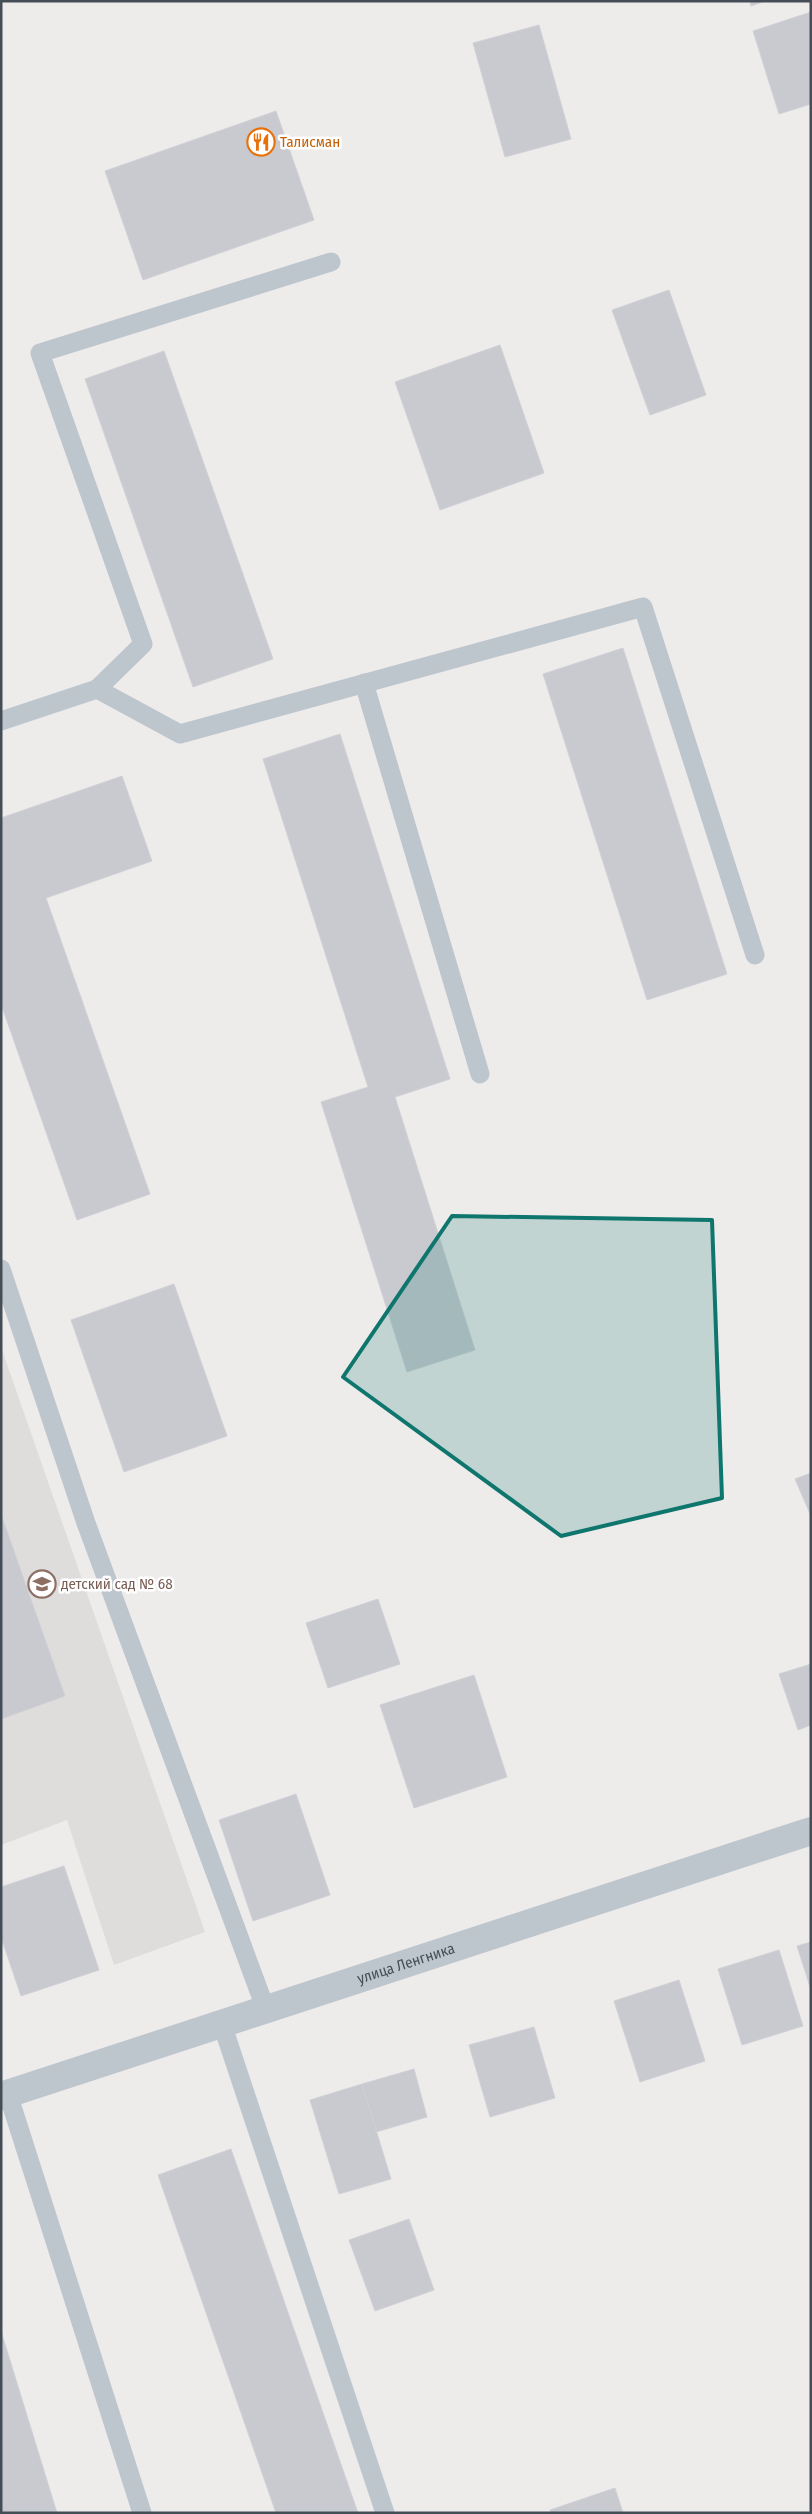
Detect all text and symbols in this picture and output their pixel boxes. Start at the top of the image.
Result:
restaurant icon: Талисман [246,127,276,157]
place label: Талисман [280,133,340,151]
school or university icon: детский сад № 68 [27,1569,57,1599]
place label: детский сад № 68 [61,1575,173,1593]
street label: улица Ленгника [355,1939,457,1988]

